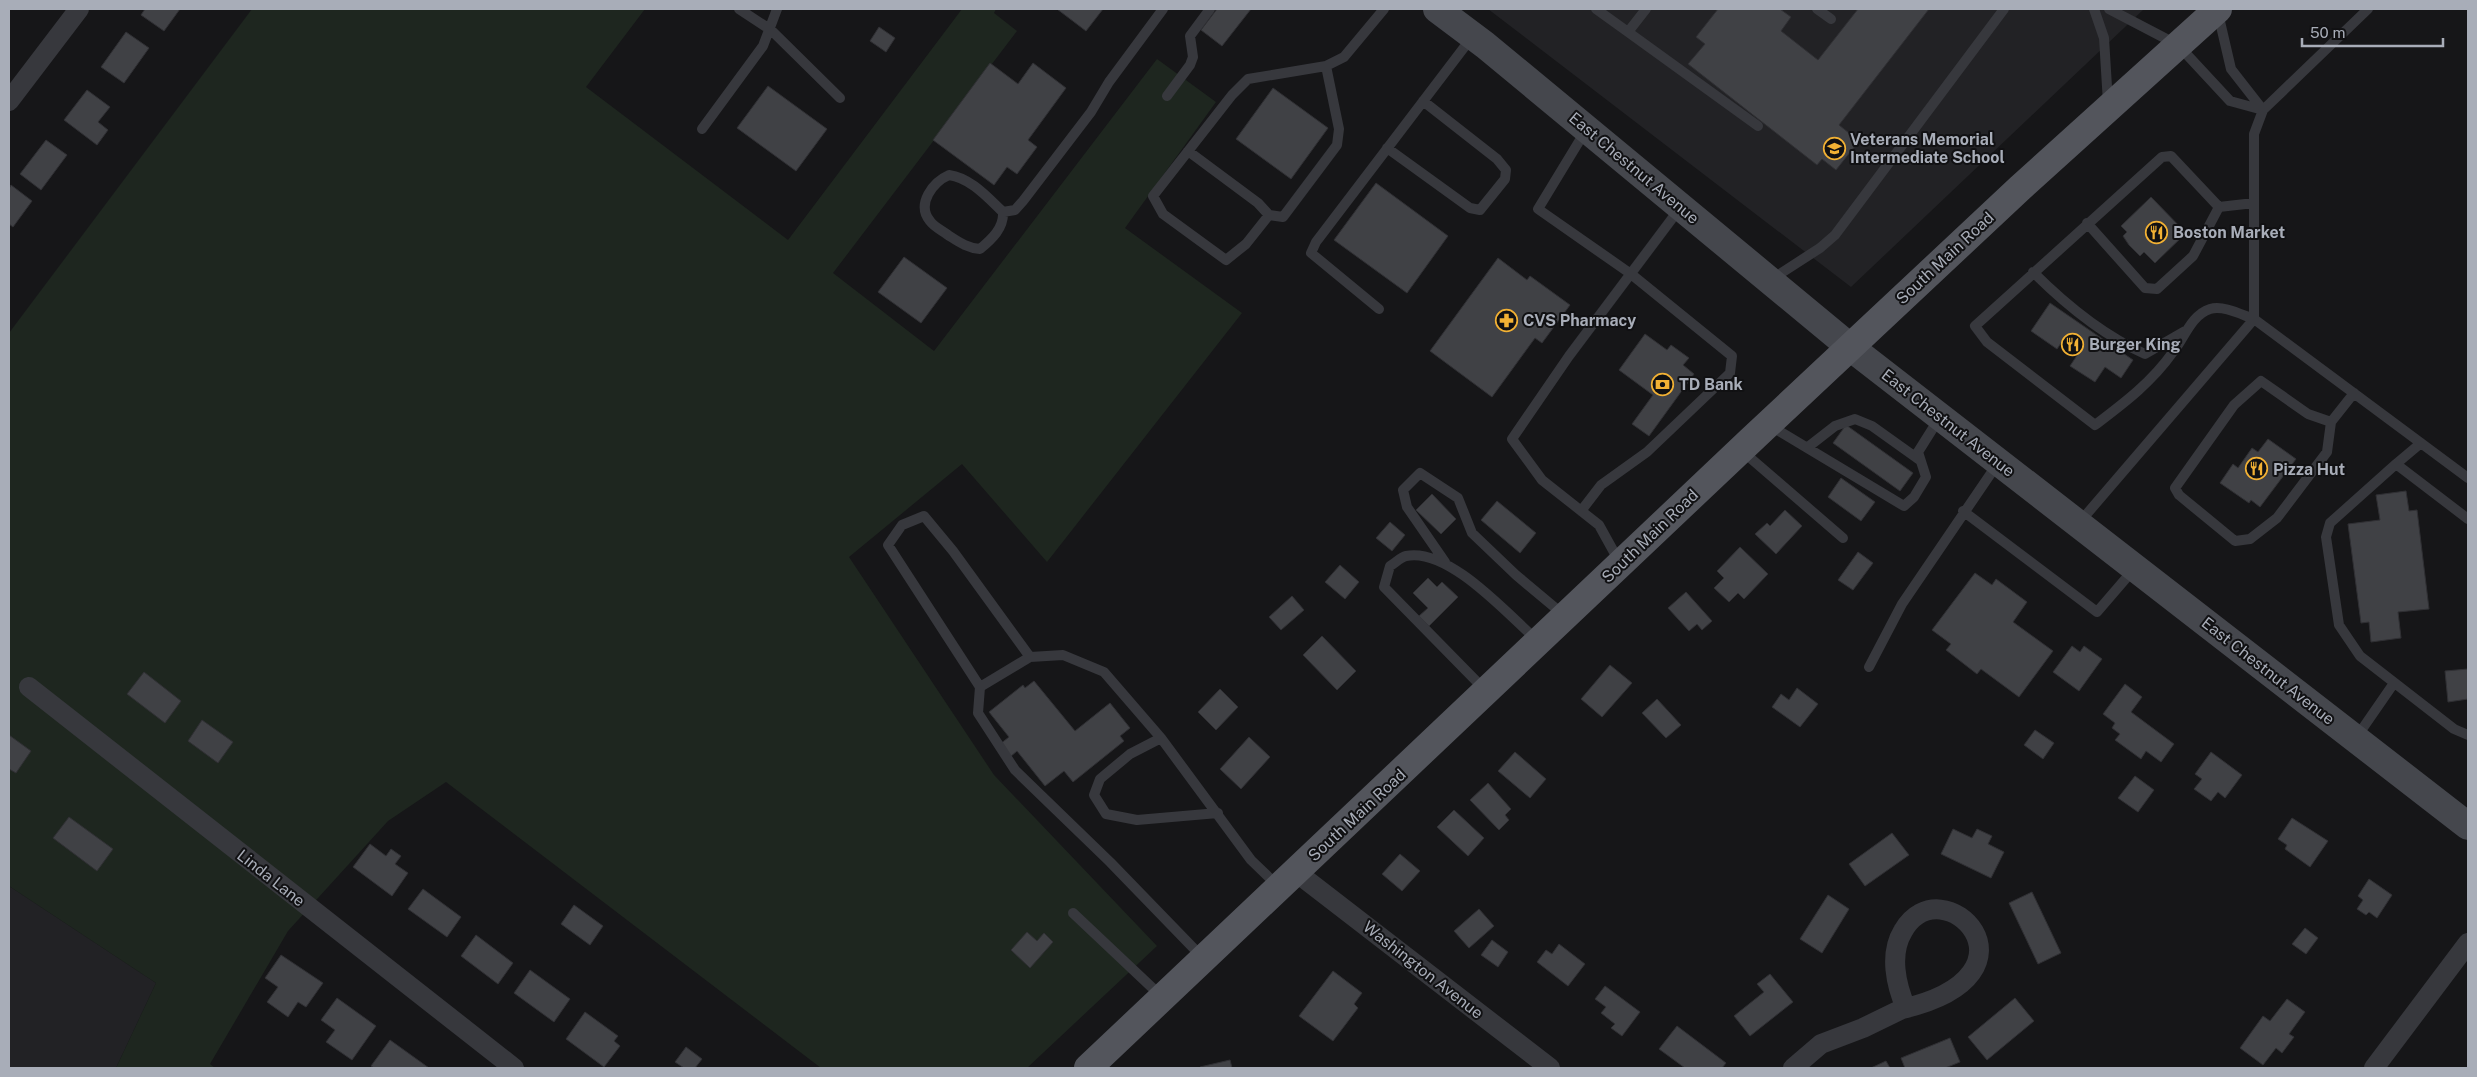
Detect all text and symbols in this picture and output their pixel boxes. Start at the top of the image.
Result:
scale bar [2302,15,2443,47]
text: 50 m [2310,24,2345,41]
street label: East Chestnut Avenue [1565,108,1703,228]
place label: Veterans Memorial Intermediate School [1850,130,2005,167]
school or university icon: Veterans Memorial Intermediate School [1822,136,1846,160]
street label: South Main Road [1892,208,1998,308]
restaurant icon: Boston Market [2145,220,2169,244]
place label: Boston Market [2173,223,2285,242]
pharmacy icon: CVS Pharmacy [1495,308,1519,332]
place label: CVS Pharmacy [1523,311,1636,330]
restaurant icon: Burger King [2061,332,2085,356]
place label: Burger King [2089,335,2181,354]
street label: East Chestnut Avenue [1878,365,2018,481]
bank icon: TD Bank [1651,372,1675,396]
place label: TD Bank [1679,375,1743,394]
restaurant icon: Pizza Hut [2245,457,2269,481]
place label: Pizza Hut [2273,460,2346,479]
street label: South Main Road [1598,485,1702,587]
street label: East Chestnut Avenue [2198,613,2338,729]
street label: South Main Road [1304,765,1410,865]
street label: Linda Lane [233,846,309,910]
street label: Washington Avenue [1359,917,1487,1023]

